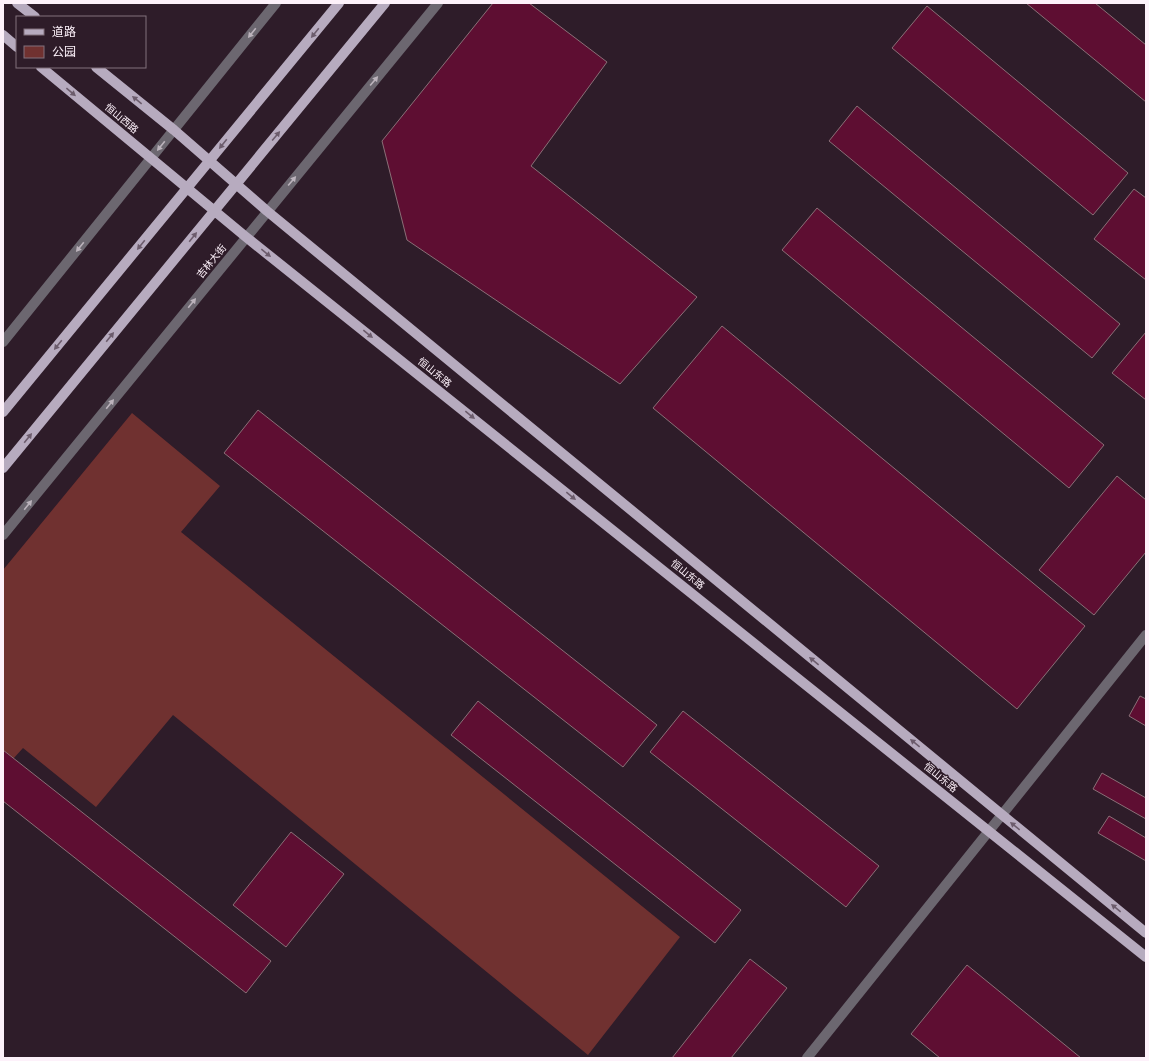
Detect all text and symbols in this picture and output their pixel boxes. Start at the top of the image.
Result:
legend [16,16,146,68]
text: 道路 [52,23,76,40]
one-way arrow [247,28,256,39]
one-way arrow [310,28,319,39]
text: 公园 [52,43,76,60]
one-way arrow [370,75,379,86]
one-way arrow [66,87,77,96]
one-way arrow [131,95,142,104]
street label: 恒山西路 [102,100,142,136]
one-way arrow [271,131,280,142]
one-way arrow [219,139,227,150]
one-way arrow [157,140,166,151]
one-way arrow [287,175,296,186]
one-way arrow [189,231,198,242]
one-way arrow [136,239,145,250]
one-way arrow [75,241,84,252]
street label: 吉林大街 [193,241,229,281]
one-way arrow [261,249,272,257]
one-way arrow [187,298,196,309]
one-way arrow [363,330,374,339]
one-way arrow [106,332,115,343]
one-way arrow [53,340,62,351]
street label: 恒山东路 [415,354,455,390]
one-way arrow [105,399,114,410]
one-way arrow [464,411,475,420]
one-way arrow [23,432,32,443]
one-way arrow [566,492,577,501]
one-way arrow [23,500,32,510]
street label: 恒山东路 [668,556,708,592]
one-way arrow [809,656,820,665]
one-way arrow [909,739,920,748]
street label: 恒山东路 [921,759,961,795]
one-way arrow [1010,822,1021,830]
one-way arrow [1110,904,1121,913]

